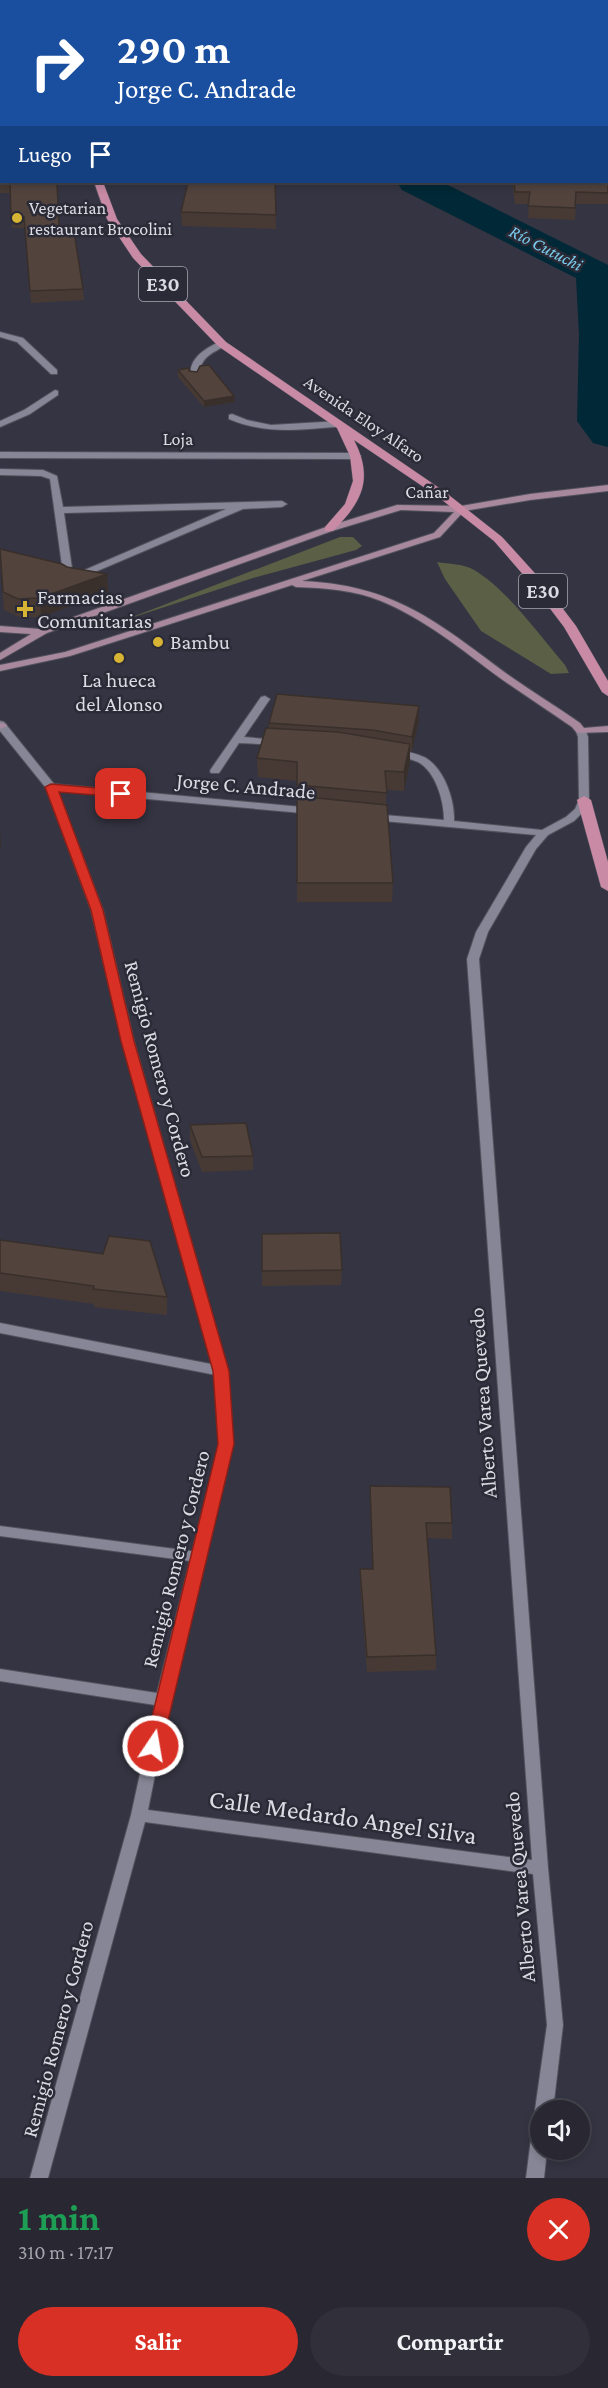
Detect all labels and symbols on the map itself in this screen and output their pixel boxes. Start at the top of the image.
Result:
place label: Vegetarian restaurant Brocolini [29,198,172,239]
marker: Vegetarian restaurant Brocolini [10,211,24,225]
water label: Río Cutuchi [506,221,586,275]
road number: E30 [139,267,187,301]
street label: Avenida Eloy Alfaro [300,372,428,466]
street label: Loja [163,429,193,450]
street label: Cañar [405,482,449,502]
road number: E30 [519,574,567,608]
place label: Farmacias Comunitarias [37,585,152,633]
marker: Farmacias Comunitarias [18,602,32,616]
place label: Bambu [170,630,230,654]
marker: Bambu [151,635,165,649]
marker: La hueca del Alonso [112,651,126,665]
place label: La hueca del Alonso [75,668,163,716]
pin [95,768,146,819]
street label: Jorge C. Andrade [174,768,316,804]
street label: Remigio Romero y Cordero [120,958,200,1180]
street label: Alberto Varea Quevedo [464,1307,502,1499]
street label: Remigio Romero y Cordero [137,1448,215,1670]
position arrow [121,1714,185,1778]
street label: Calle Medardo Angel Silva [207,1784,479,1850]
street label: Alberto Varea Quevedo [500,1791,540,1983]
street label: Remigio Romero y Cordero [18,1918,98,2140]

